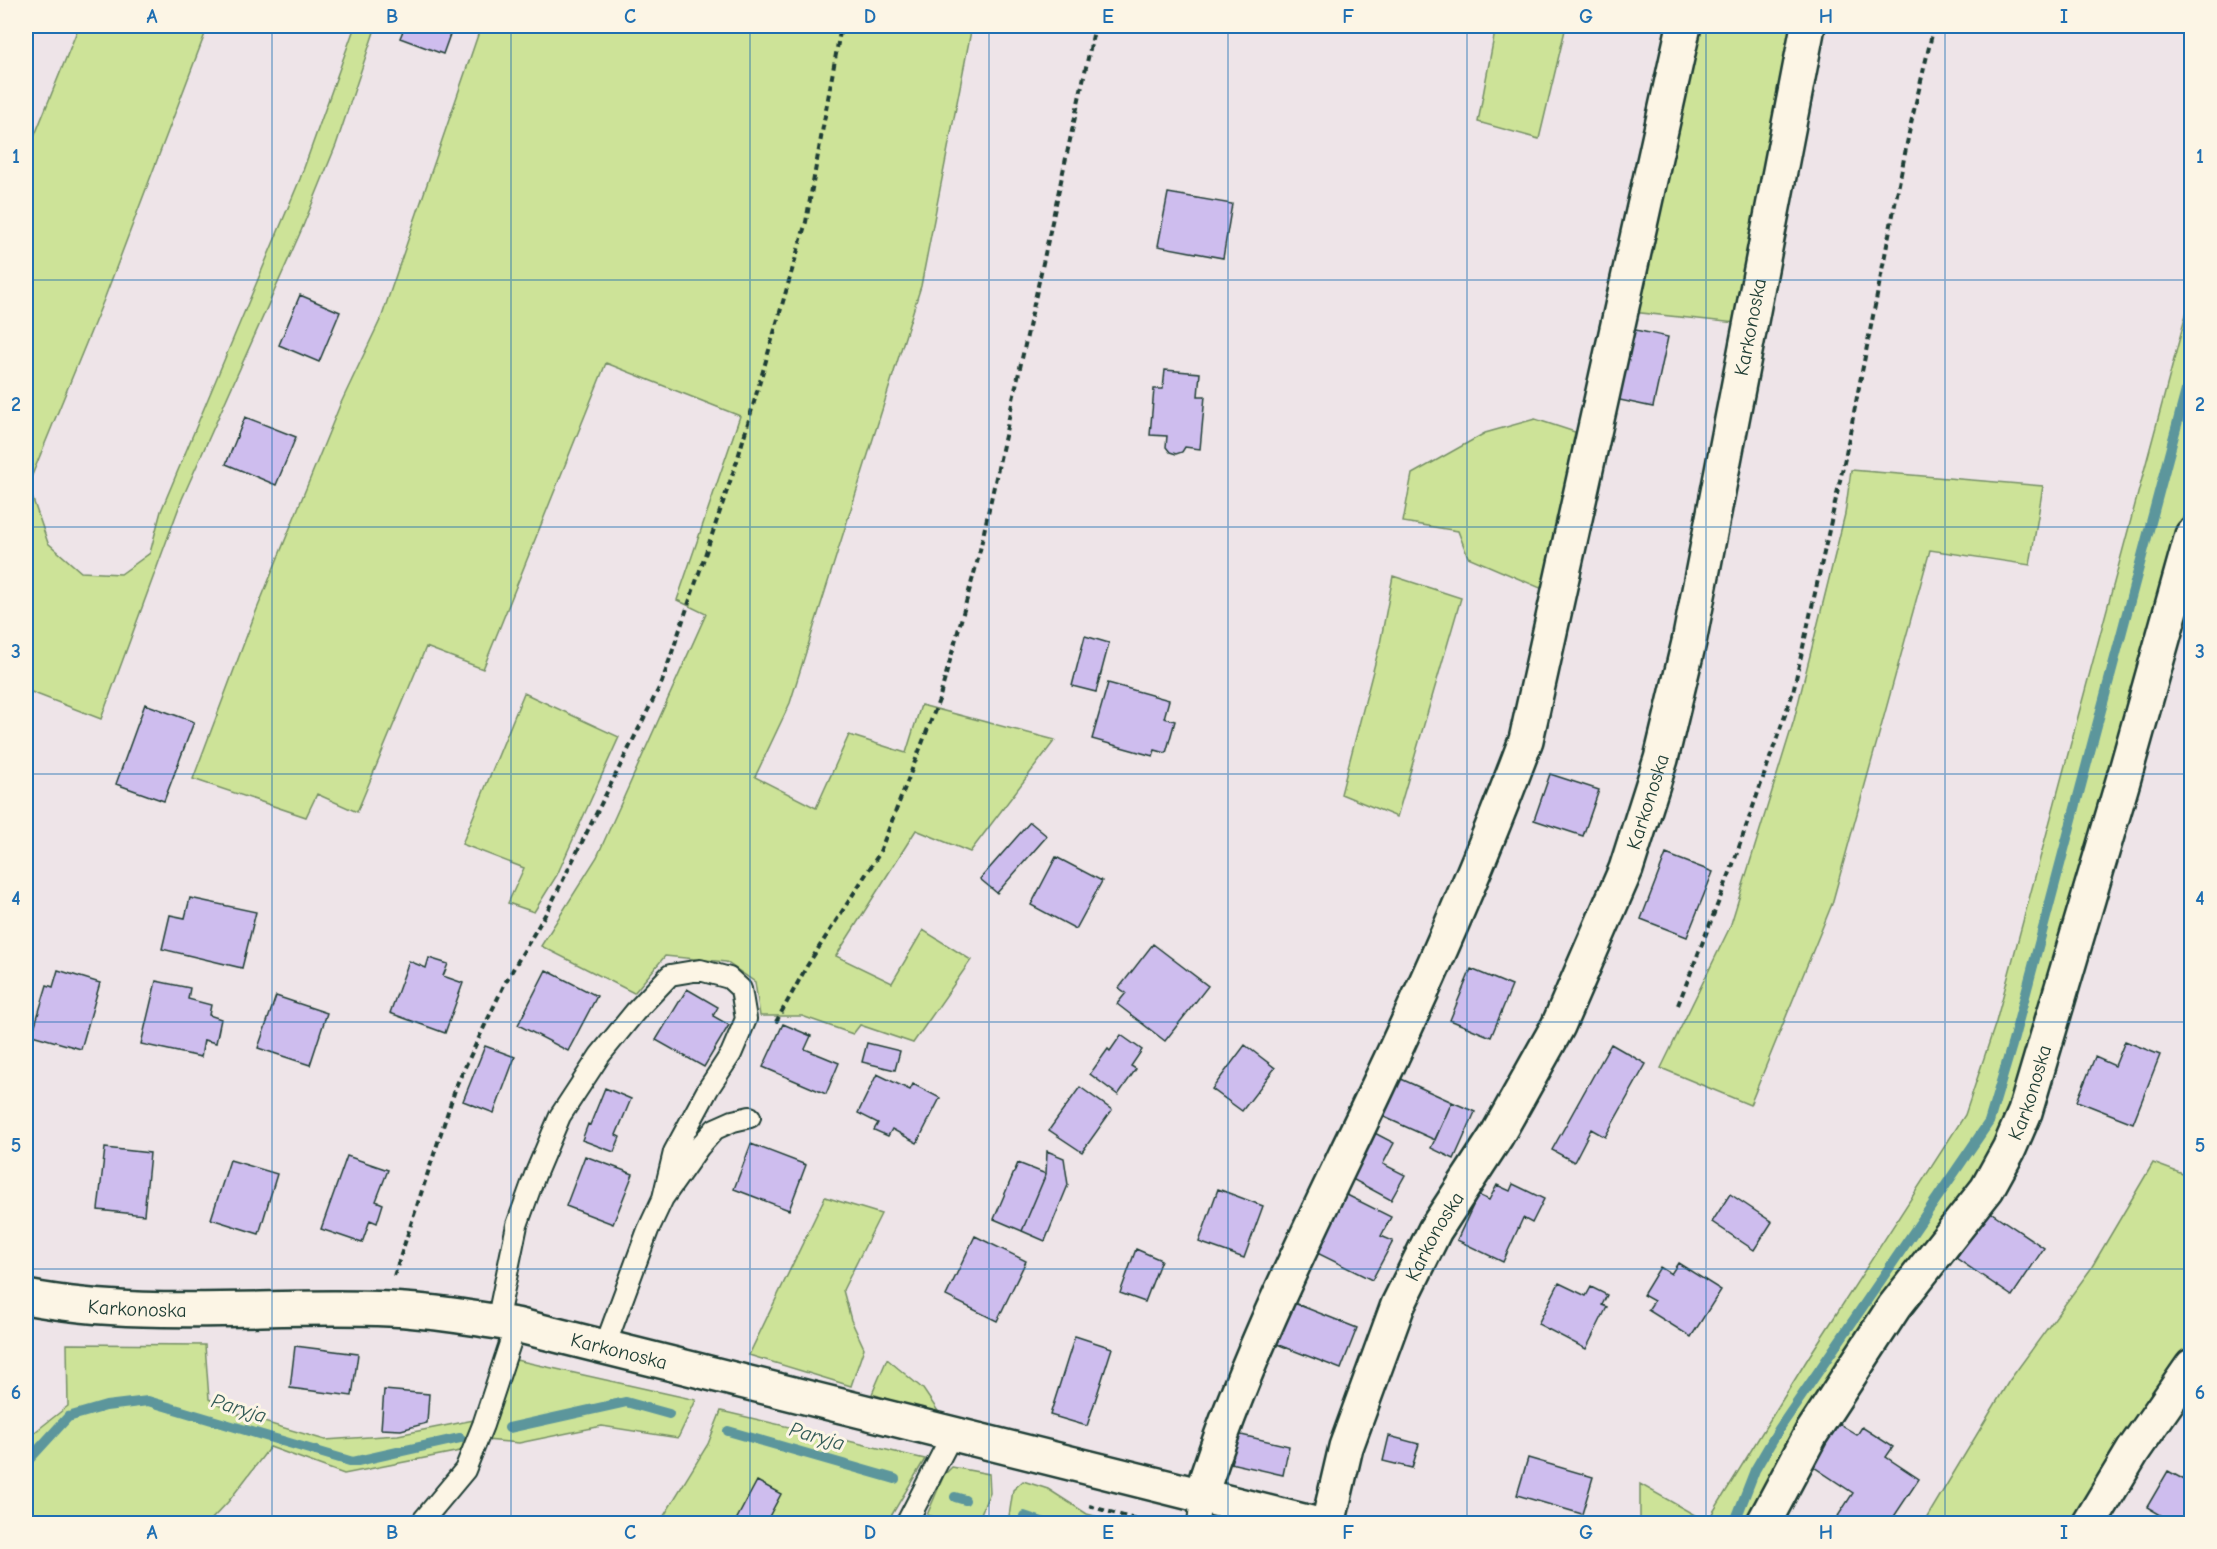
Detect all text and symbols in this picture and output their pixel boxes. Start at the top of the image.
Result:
text: A [146,5,158,28]
text: B [386,5,398,28]
text: C [624,5,636,28]
text: D [864,5,876,28]
text: E [1102,5,1114,28]
text: F [1342,5,1354,28]
text: G [1579,5,1593,28]
text: H [1819,5,1833,28]
text: I [2060,5,2068,28]
text: 1 [12,145,20,168]
text: 1 [2196,145,2204,168]
street label: Karkonoska [1729,276,1771,378]
text: 2 [11,393,21,416]
text: 2 [2195,393,2205,416]
text: 3 [11,640,21,663]
text: 3 [2195,640,2205,663]
street label: Karkonoska [1621,751,1673,852]
text: 4 [11,887,21,910]
text: 4 [2195,887,2205,910]
street label: Karkonoska [2003,1042,2056,1143]
text: 5 [11,1134,21,1157]
text: 5 [2195,1134,2205,1157]
street label: Karkonoska [1400,1187,1468,1285]
street label: Karkonoska [87,1294,187,1321]
street label: Karkonoska [568,1328,670,1374]
text: 6 [11,1381,21,1404]
text: 6 [2195,1381,2205,1404]
water label: Paryja [209,1388,270,1428]
water label: Paryja [787,1417,848,1455]
text: A [146,1521,158,1544]
text: B [386,1521,398,1544]
text: C [624,1521,636,1544]
text: D [864,1521,876,1544]
text: E [1102,1521,1114,1544]
text: F [1342,1521,1354,1544]
text: G [1579,1521,1593,1544]
text: H [1819,1521,1833,1544]
text: I [2060,1521,2068,1544]

